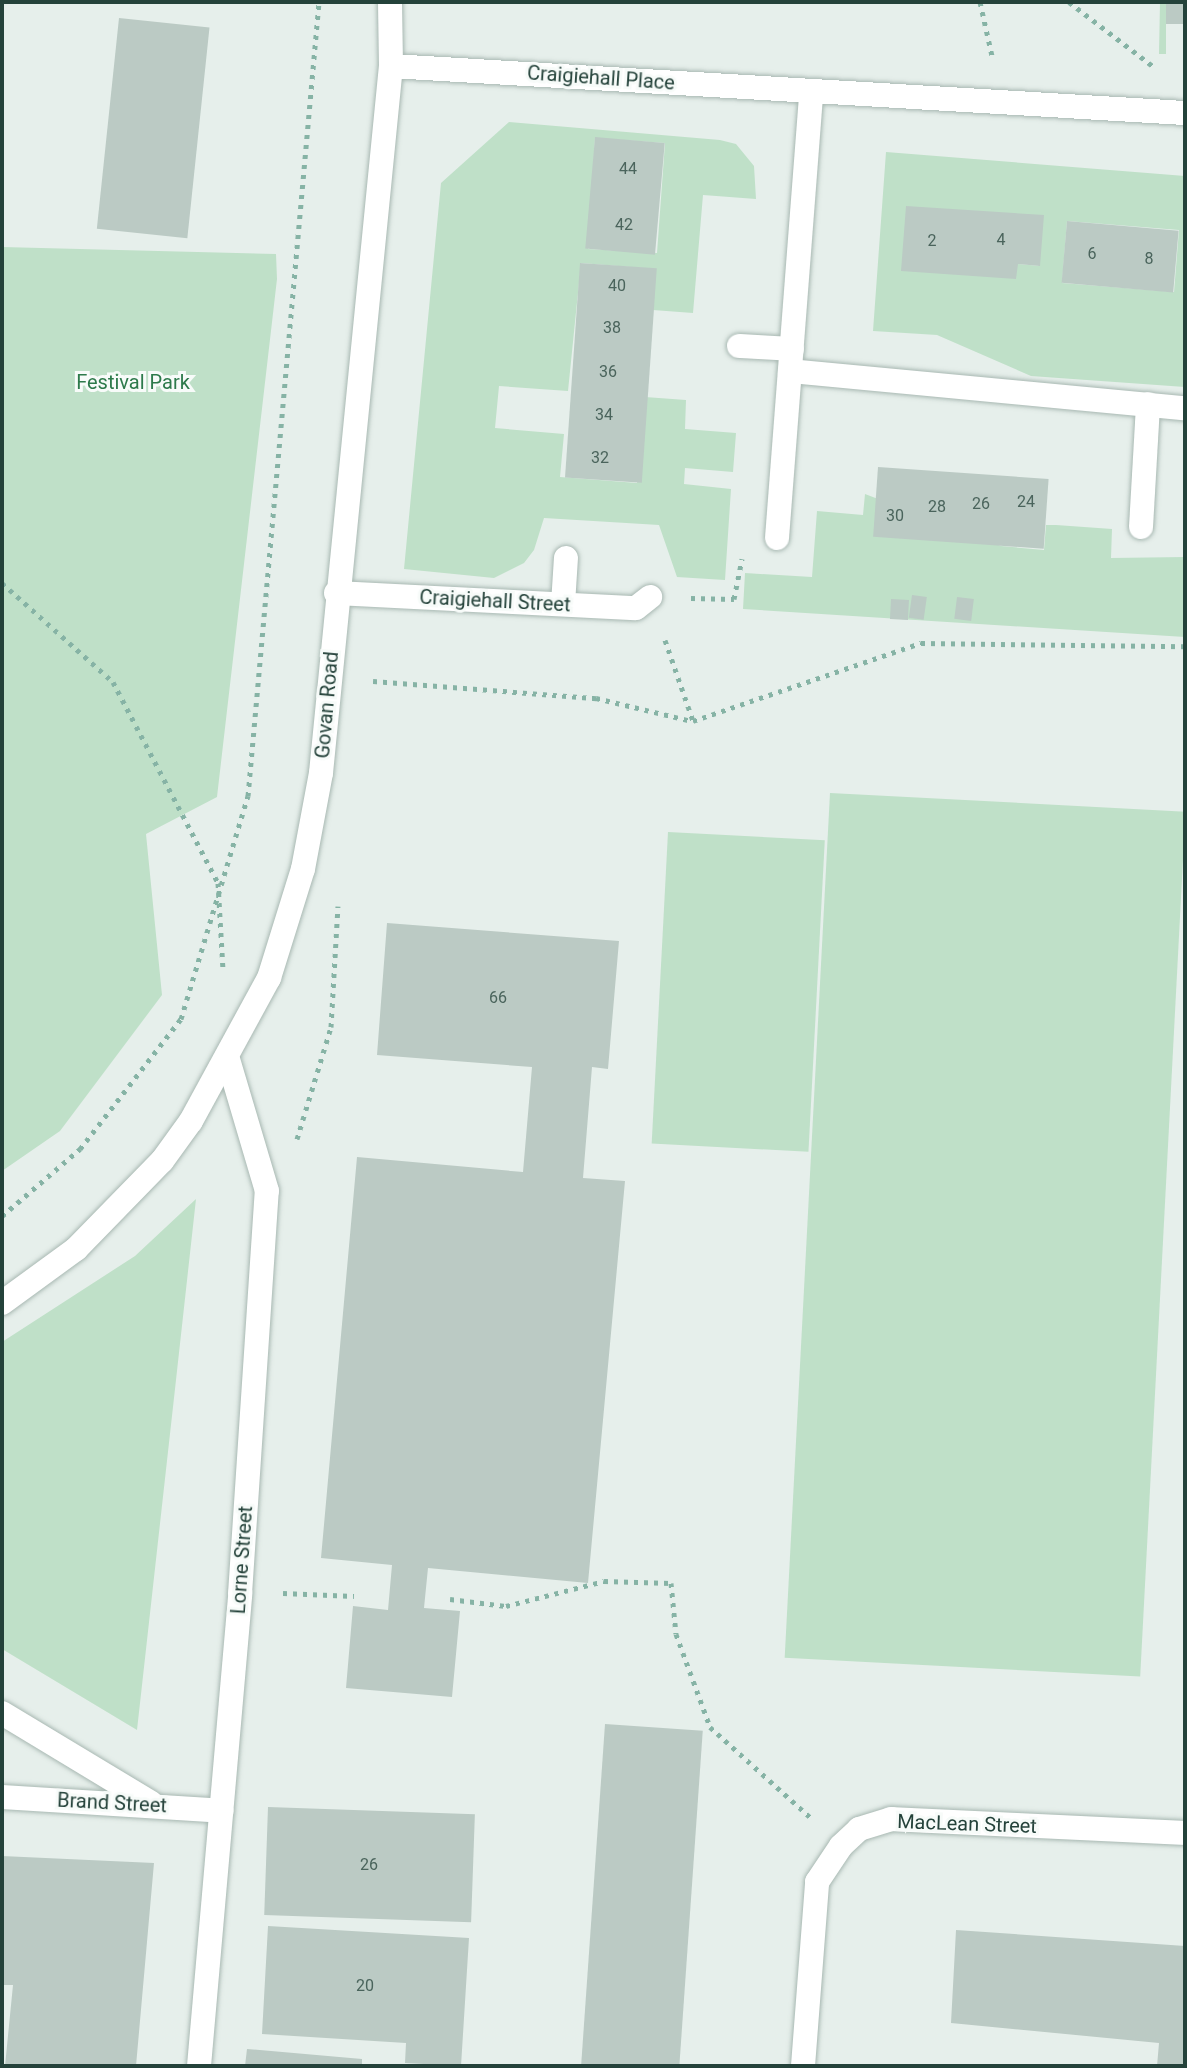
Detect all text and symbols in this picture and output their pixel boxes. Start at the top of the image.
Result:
street label: Craigiehall Place [526,61,676,95]
house number: 44 [619,159,637,179]
house number: 42 [615,215,633,235]
house number: 4 [997,230,1005,250]
house number: 2 [928,231,936,251]
house number: 6 [1088,244,1096,264]
house number: 8 [1145,249,1153,269]
house number: 40 [608,276,626,296]
house number: 38 [603,318,621,338]
house number: 36 [599,362,617,382]
park label: Festival Park [76,370,190,394]
house number: 34 [595,405,613,425]
house number: 32 [591,448,609,468]
house number: 24 [1017,492,1035,512]
house number: 26 [972,494,990,514]
house number: 28 [928,497,946,517]
house number: 30 [886,506,904,526]
street label: Craigiehall Street [419,585,571,617]
street label: Govan Road [310,651,344,759]
house number: 66 [489,988,507,1008]
street label: Lorne Street [226,1505,258,1615]
street label: Brand Street [57,1788,167,1818]
street label: MacLean Street [897,1810,1037,1838]
house number: 26 [360,1855,378,1875]
house number: 20 [356,1976,374,1996]

